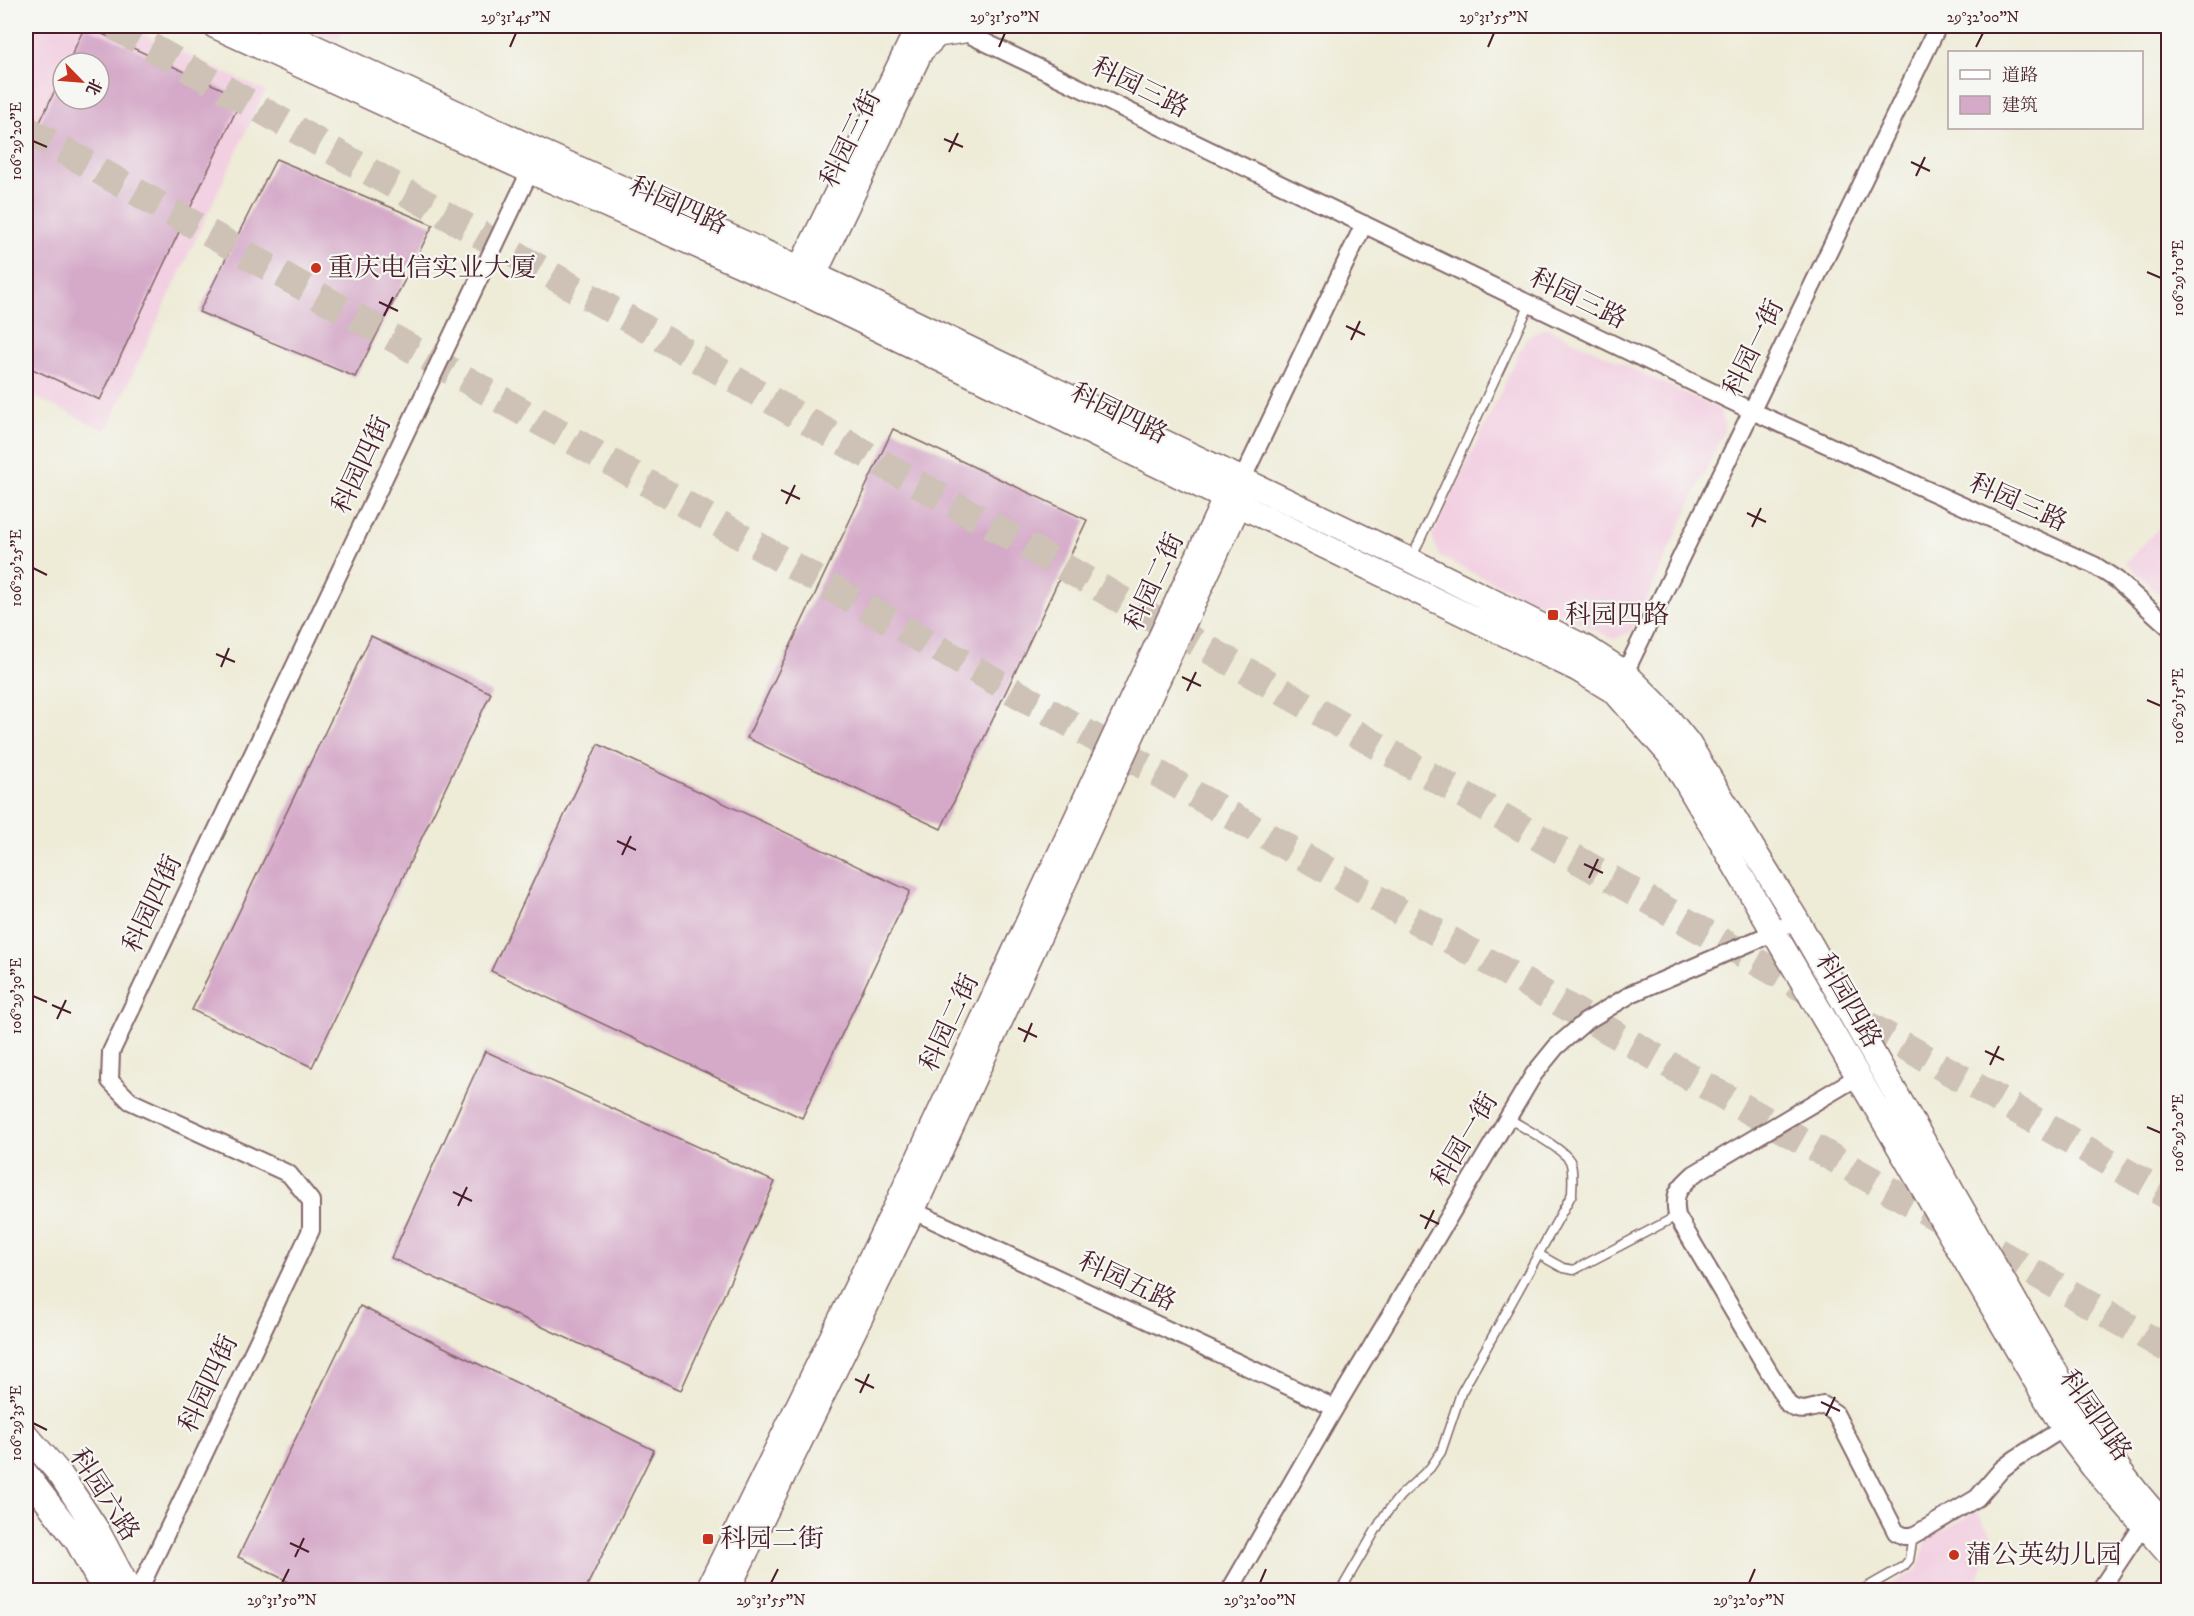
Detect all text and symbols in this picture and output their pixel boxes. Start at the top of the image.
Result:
text: 29°31'45"N [481,8,551,27]
text: 29°31'50"N [970,8,1040,27]
text: 29°31'55"N [1459,8,1529,27]
text: 29°32'00"N [1947,8,2019,27]
street label: 科园三路 [1086,50,1194,126]
north arrow [51,51,111,111]
legend [1948,51,2143,129]
text: 道路 [2002,65,2038,87]
text: 北 [81,75,106,98]
street label: 科园三街 [813,85,889,193]
text: 建筑 [2002,95,2038,117]
text: 106°29'20"E [7,101,26,180]
street label: 科园四路 [624,170,732,242]
text: 106°29'10"E [2169,239,2188,316]
place label: 重庆电信实业大厦 [328,252,536,285]
marker: 重庆电信实业大厦 [309,261,323,275]
street label: 科园三路 [1524,261,1632,337]
street label: 科园一街 [1716,294,1792,402]
street label: 科园四路 [1065,376,1173,452]
street label: 科园四街 [325,411,399,519]
street label: 科园三路 [1964,467,2072,539]
street label: 科园二街 [1118,528,1192,636]
text: 106°29'25"E [7,529,26,607]
place label: 科园四路 [1565,599,1669,632]
marker: 科园四路 [1546,608,1560,622]
text: 106°29'15"E [2169,668,2188,744]
street label: 科园四街 [116,850,190,958]
street label: 科园四路 [1808,948,1888,1054]
text: 106°29'30"E [7,957,26,1034]
street label: 科园二街 [913,969,987,1077]
street label: 科园一街 [1424,1087,1506,1193]
text: 106°29'20"E [2169,1093,2188,1172]
street label: 科园五路 [1073,1245,1181,1319]
street label: 科园四街 [172,1330,246,1438]
street label: 科园四路 [2052,1364,2138,1468]
text: 106°29'35"E [7,1385,26,1461]
street label: 科园六路 [62,1442,146,1548]
place label: 科园二街 [720,1523,824,1556]
marker: 科园二街 [701,1532,715,1546]
place label: 蒲公英幼儿园 [1966,1539,2122,1572]
marker: 蒲公英幼儿园 [1947,1548,1961,1562]
text: 29°31'50"N [247,1591,317,1610]
text: 29°31'55"N [736,1591,806,1610]
text: 29°32'00"N [1224,1591,1296,1610]
text: 29°32'05"N [1713,1591,1785,1610]

